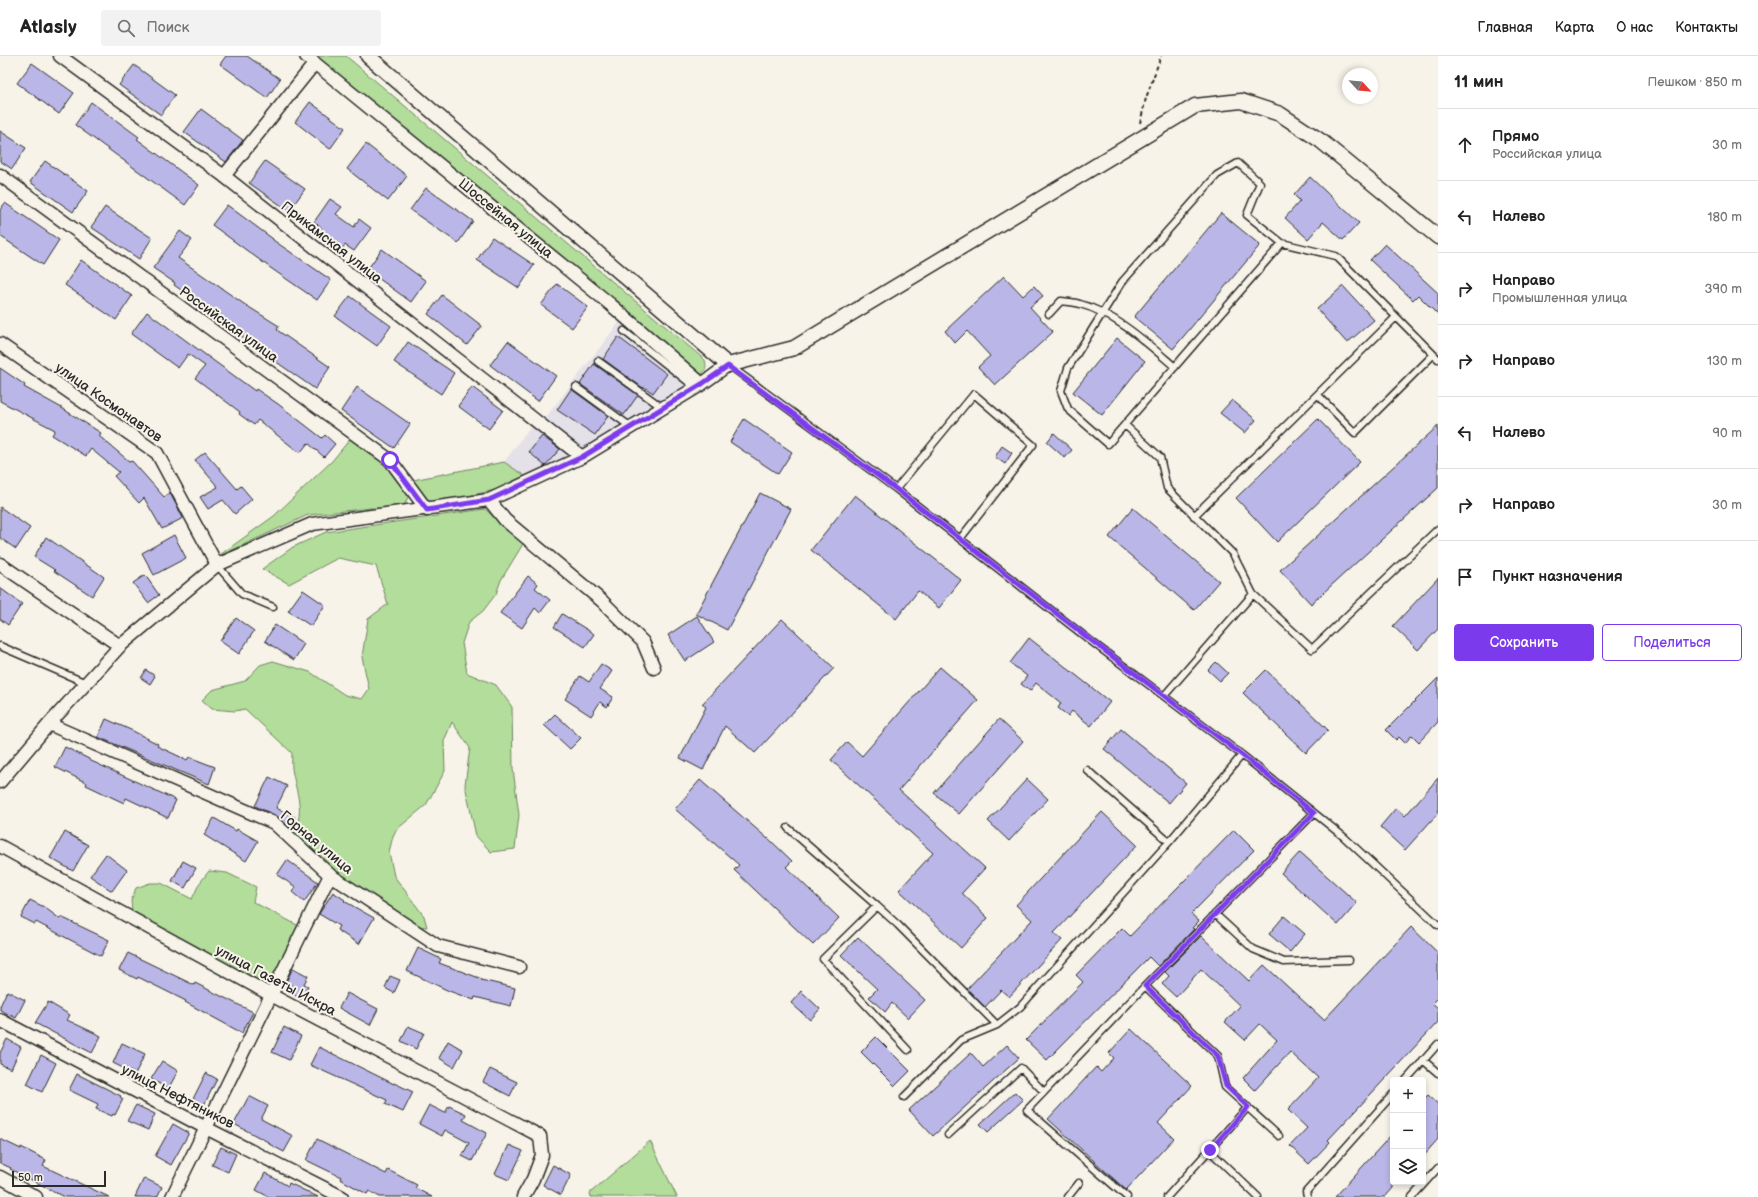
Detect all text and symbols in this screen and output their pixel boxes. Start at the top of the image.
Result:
search box [101,10,381,46]
text: Atlasly [20,16,77,39]
icon: search [115,17,137,39]
text: Поиск [147,18,189,37]
text: Главная [1478,19,1533,36]
text: Карта [1555,19,1594,36]
text: О нас [1616,19,1653,36]
text: Контакты [1675,19,1738,36]
north arrow [1342,68,1378,104]
text: 11 мин [1454,72,1504,92]
text: Пешком · 850 m [1648,74,1742,90]
text: Прямо [1492,127,1539,146]
icon: ahead [1454,134,1476,156]
text: 30 m [1712,137,1742,153]
text: Российская улица [1492,146,1602,162]
street label: Шоссейная улица [455,175,557,262]
street label: Прикамская улица [278,198,386,288]
icon: left [1454,206,1476,228]
text: Налево [1492,207,1545,226]
text: 180 m [1707,209,1742,225]
text: Направо [1492,271,1555,290]
icon: right [1454,278,1476,300]
text: 390 m [1705,281,1742,297]
street label: Российская улица [176,283,282,366]
text: Промышленная улица [1492,290,1628,306]
icon: right [1454,350,1476,372]
text: Направо [1492,351,1555,370]
text: 130 m [1707,353,1742,369]
street label: улица Космонавтов [52,359,166,446]
icon: left [1454,422,1476,444]
text: Налево [1492,423,1545,442]
text: 90 m [1713,425,1742,441]
route start [381,451,399,469]
icon: right [1454,494,1476,516]
text: Направо [1492,495,1555,514]
text: 30 m [1712,497,1742,513]
icon: arrive [1454,566,1476,588]
text: Пункт назначения [1492,567,1623,586]
button: Сохранить [1454,624,1594,661]
button: Поделиться [1602,624,1742,661]
street label: Горная улица [277,807,357,878]
street label: улица Газеты Искра [213,941,340,1020]
street label: улица Нефтяников [119,1061,237,1132]
map controls [1390,1077,1426,1185]
button: + [1390,1077,1426,1113]
button: − [1390,1113,1426,1149]
route end [1201,1141,1219,1159]
button: layers [1390,1149,1426,1185]
scale bar [12,1169,106,1188]
text: 50 m [18,1171,43,1184]

